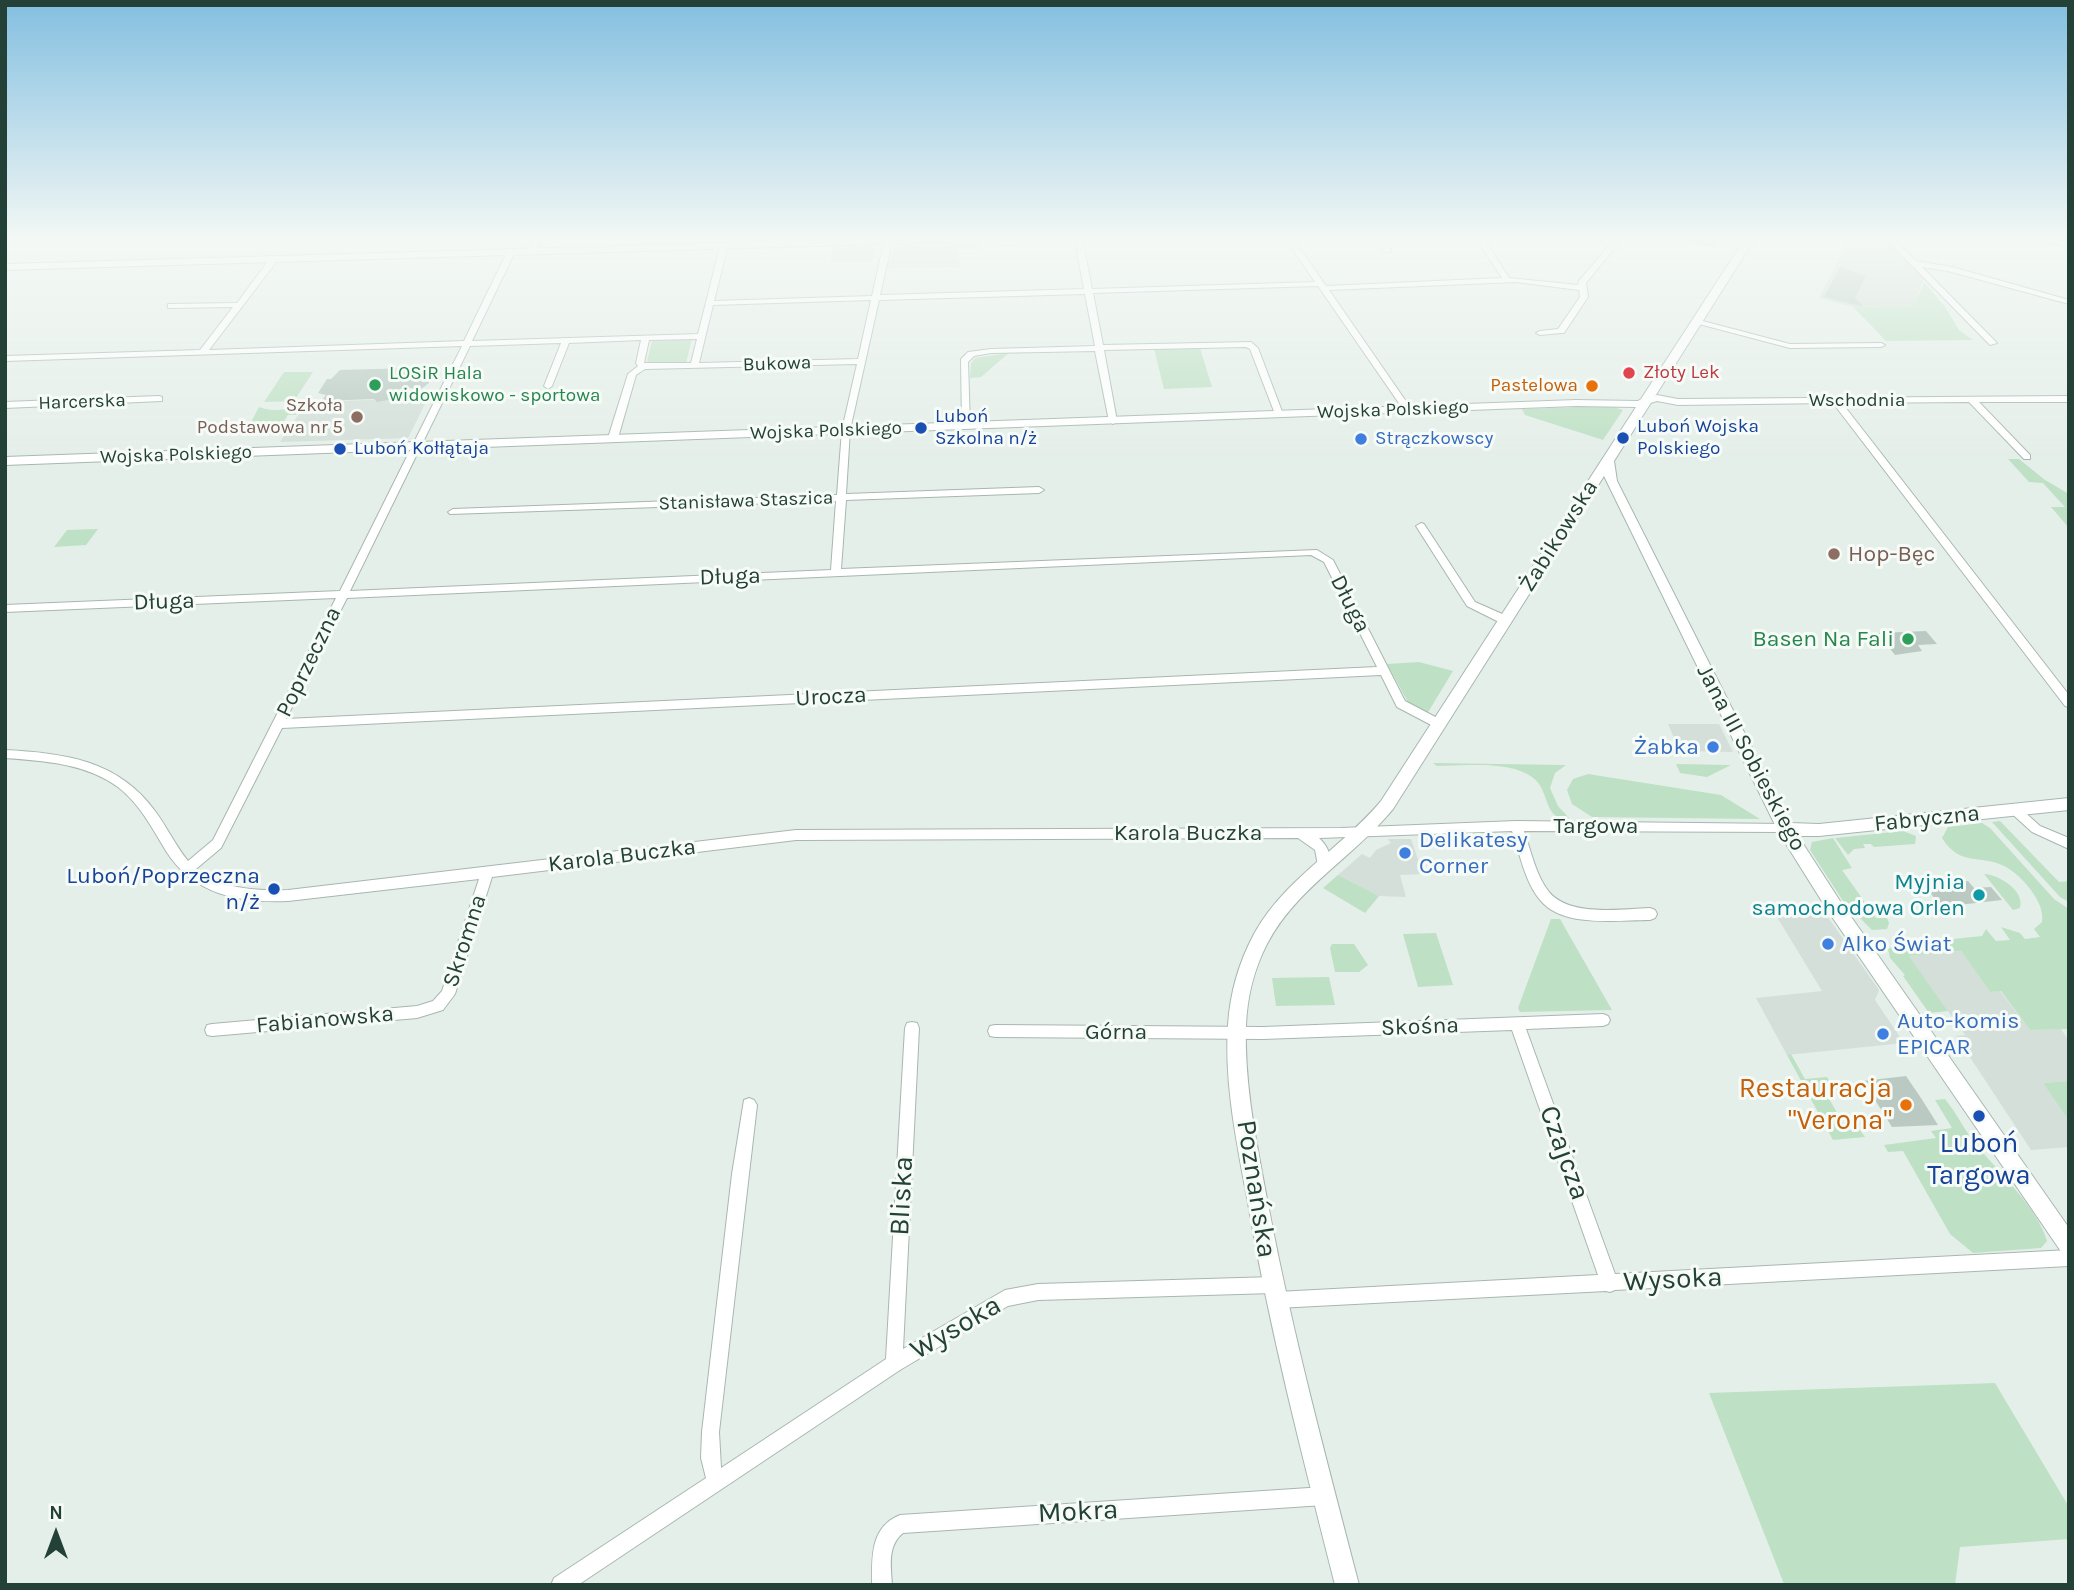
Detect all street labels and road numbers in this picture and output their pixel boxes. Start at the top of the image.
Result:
street label: Bukowa [742,351,812,377]
street label: Harcerska [38,389,126,415]
street label: Wschodnia [1809,390,1905,412]
street label: Wojska Polskiego [1317,396,1469,424]
street label: Wojska Polskiego [750,417,902,445]
street label: Wojska Polskiego [100,441,252,469]
street label: Żabikowska [1514,475,1604,597]
street label: Stanisława Staszica [658,487,834,515]
street label: Długa [699,562,761,592]
street label: Długa [1324,570,1376,638]
street label: Długa [133,587,195,617]
street label: Poprzeczna [270,602,348,722]
street label: Jana III Sobieskiego [1690,660,1812,856]
street label: Urocza [795,681,867,713]
street label: Fabryczna [1873,800,1981,838]
street label: Targowa [1554,812,1638,840]
street label: Karola Buczka [1114,819,1262,847]
street label: Karola Buczka [547,833,697,879]
street label: Skromna [437,891,493,991]
street label: Fabianowska [255,1000,395,1040]
street label: Skośna [1381,1012,1459,1042]
street label: Górna [1085,1018,1147,1046]
street label: Czajcza [1531,1101,1597,1205]
street label: Poznańska [1229,1118,1283,1260]
street label: Bliska [883,1155,921,1237]
street label: Wysoka [1623,1261,1723,1299]
street label: Wysoka [905,1289,1007,1367]
street label: Mokra [1037,1493,1119,1531]

